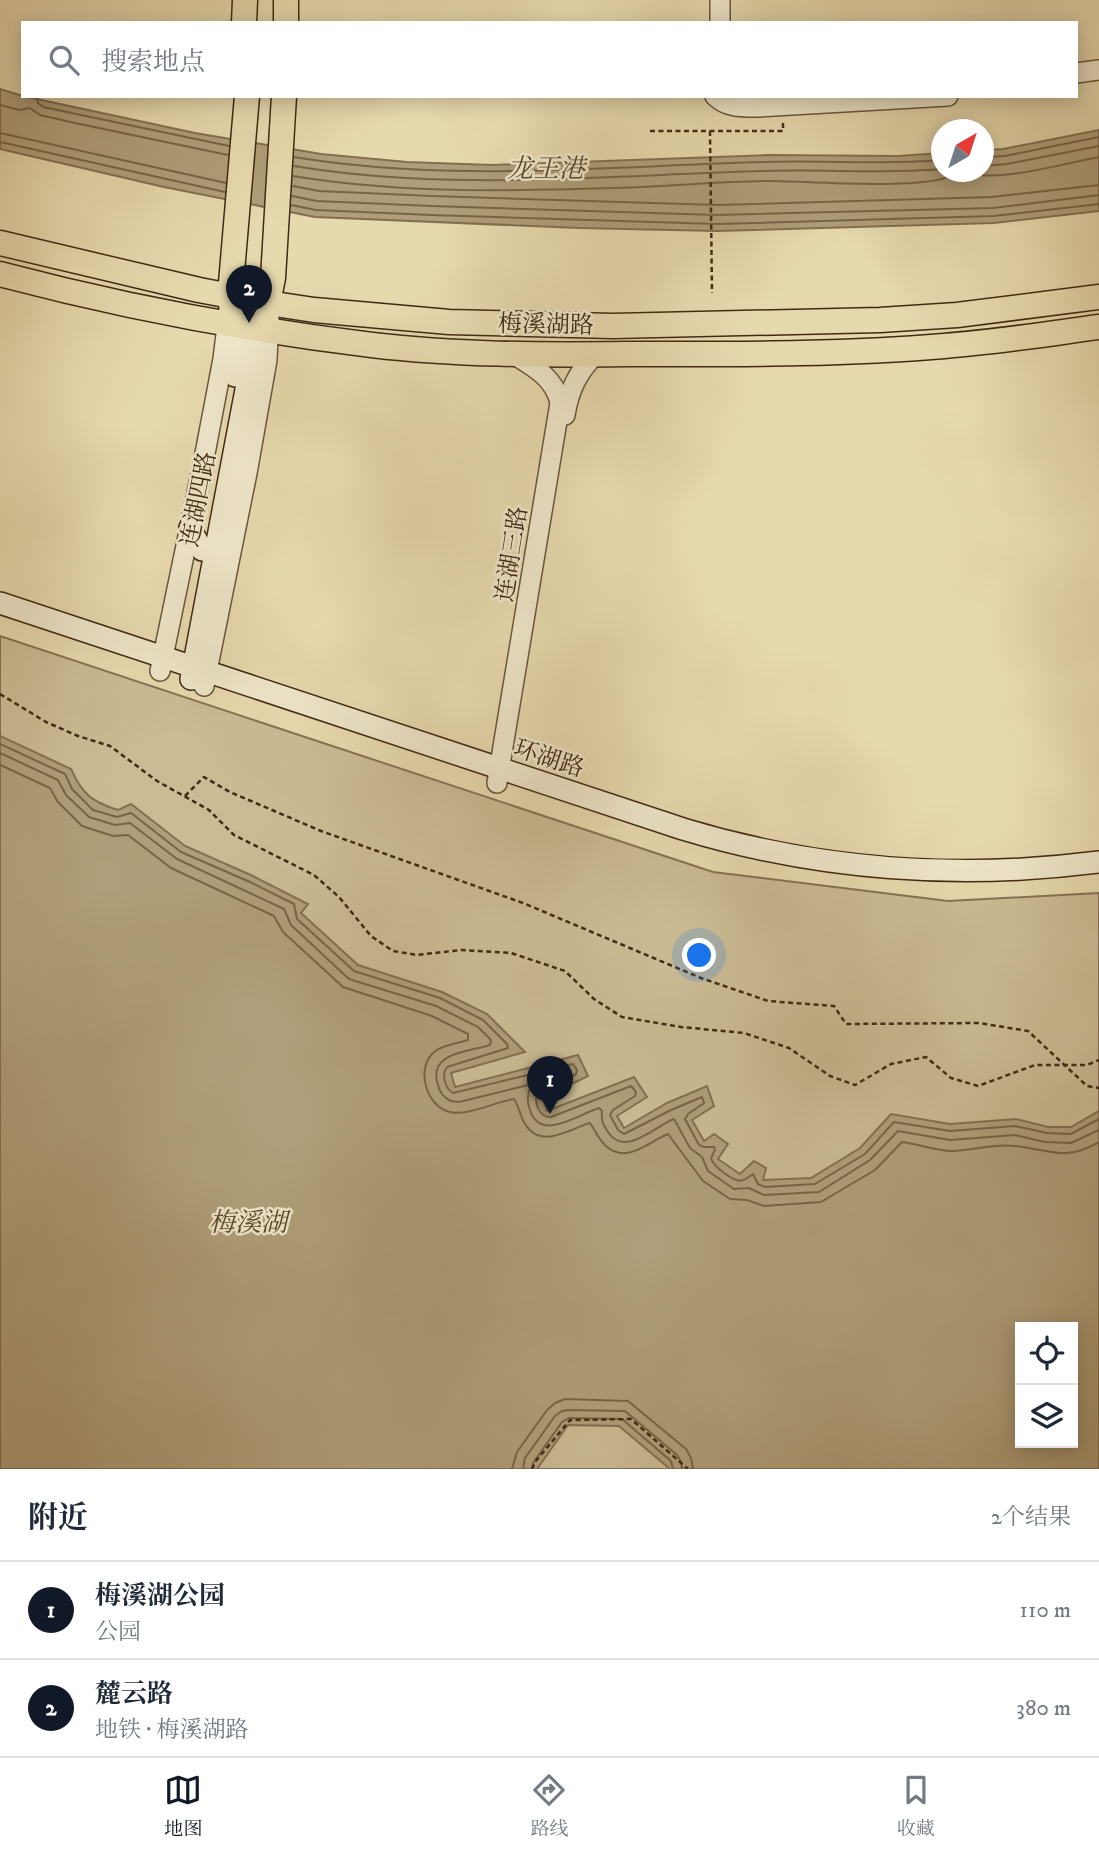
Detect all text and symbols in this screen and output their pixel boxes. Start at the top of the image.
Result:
search box [21,21,1078,98]
icon: search [45,41,83,79]
text: 搜索地点 [101,46,205,79]
north arrow [931,119,994,182]
water label: 龙王港 [507,153,588,186]
pin: 2 [226,265,272,323]
street label: 梅溪湖路 [498,309,594,341]
street label: 连湖四路 [175,449,223,549]
street label: 连湖三路 [490,504,534,604]
street label: 环湖路 [510,734,588,784]
your location [682,938,716,972]
pin: 1 [527,1056,573,1114]
water label: 梅溪湖 [209,1207,291,1240]
map controls [1015,1322,1078,1448]
button: locate [1015,1322,1078,1385]
button: layers [1015,1385,1078,1448]
text: 附近 [28,1500,88,1537]
text: 2个结果 [991,1503,1071,1532]
text: 梅溪湖公园 [95,1580,225,1613]
text: 1 [47,1596,55,1625]
text: 110 m [1020,1596,1071,1625]
text: 公园 [95,1618,141,1647]
text: 麓云路 [95,1678,173,1711]
text: 2 [45,1694,57,1723]
text: 380 m [1016,1694,1071,1723]
text: 地铁 · 梅溪湖路 [95,1716,248,1745]
tab: 地图 [164,1771,202,1841]
tab: 路线 [530,1771,569,1841]
tab: 收藏 [897,1771,935,1841]

